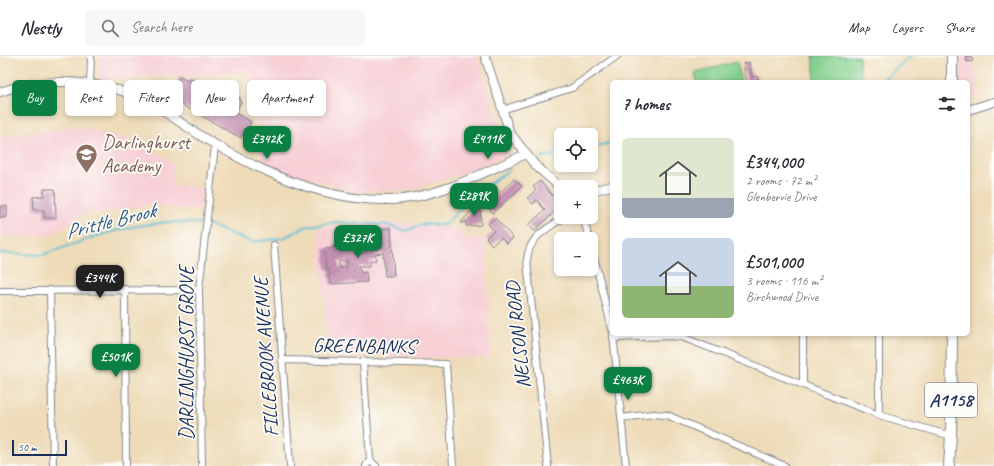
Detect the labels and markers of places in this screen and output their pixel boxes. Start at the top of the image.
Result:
pin: £342K [239,126,295,160]
pin: £411K [460,126,516,160]
place label: Darlinghurst Academy [102,130,192,178]
school or university icon: Darlinghurst Academy [73,141,99,174]
pin: £289K [446,183,502,217]
pin: £327K [330,225,386,259]
pin: £344K [72,265,128,299]
pin: £501K [88,344,144,378]
pin: £463K [600,367,656,401]

